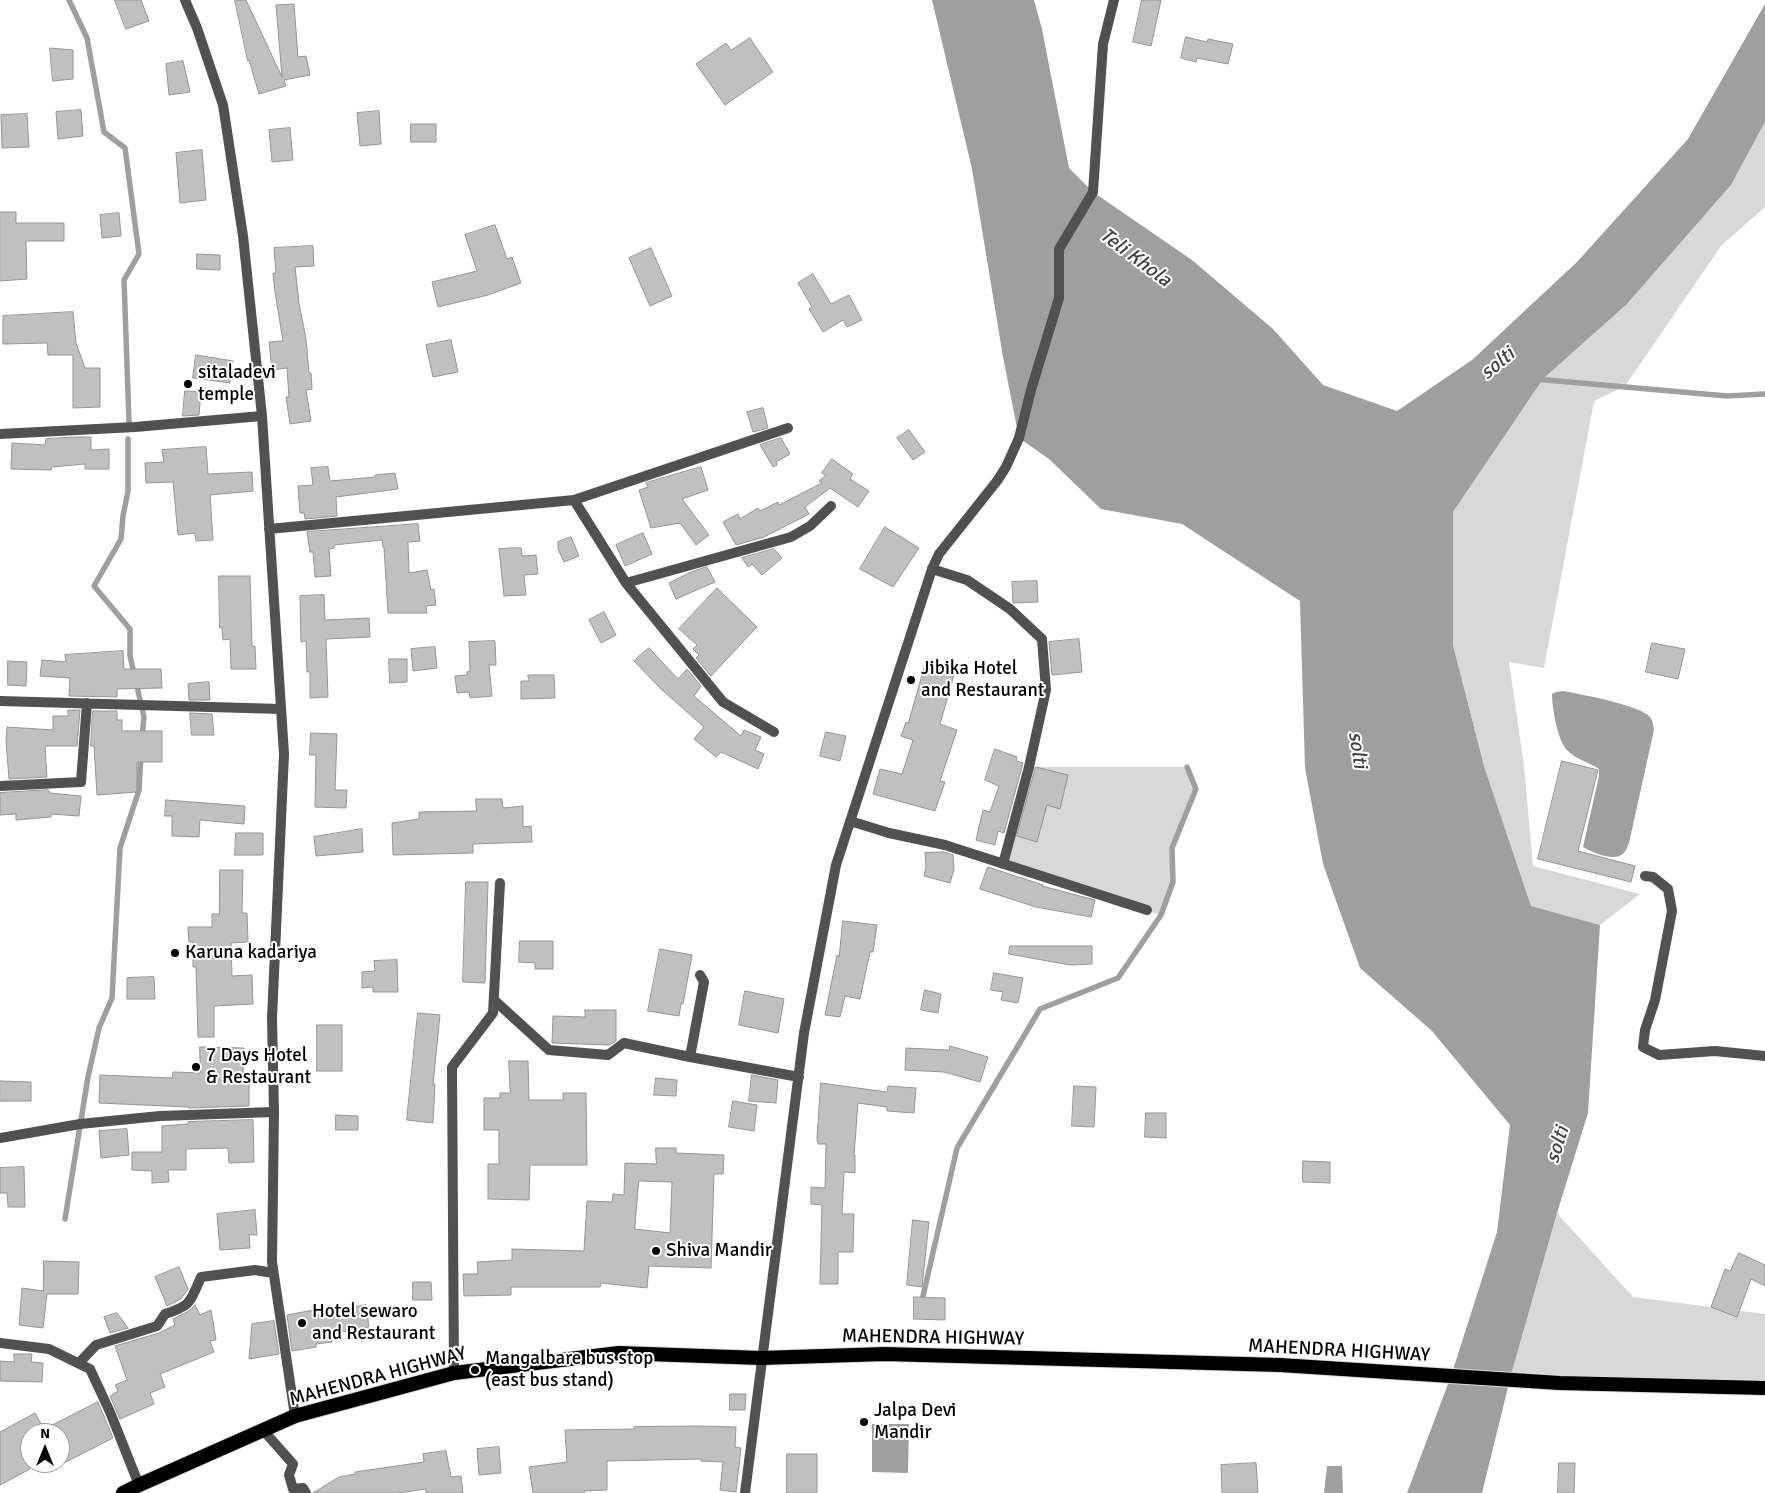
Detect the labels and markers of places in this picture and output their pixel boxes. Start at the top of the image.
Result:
place label: sitaladevi temple [198,362,276,406]
marker: sitaladevi temple [182,378,194,390]
place label: Jibika Hotel and Restaurant [921,658,1044,702]
marker: Jibika Hotel and Restaurant [905,674,917,686]
place label: Karuna kadariya [185,942,317,964]
marker: Karuna kadariya [169,947,181,959]
place label: 7 Days Hotel & Restaurant [206,1045,311,1089]
marker: 7 Days Hotel & Restaurant [190,1061,202,1073]
place label: Shiva Mandir [666,1240,772,1262]
marker: Shiva Mandir [650,1245,662,1257]
place label: Hotel sewaro and Restaurant [312,1301,435,1345]
marker: Hotel sewaro and Restaurant [296,1317,308,1329]
place label: Mangalbare bus stop (east bus stand) [485,1348,653,1392]
marker: Mangalbare bus stop (east bus stand) [469,1364,481,1376]
place label: Jalpa Devi Mandir [874,1400,956,1444]
marker: Jalpa Devi Mandir [858,1416,870,1428]

